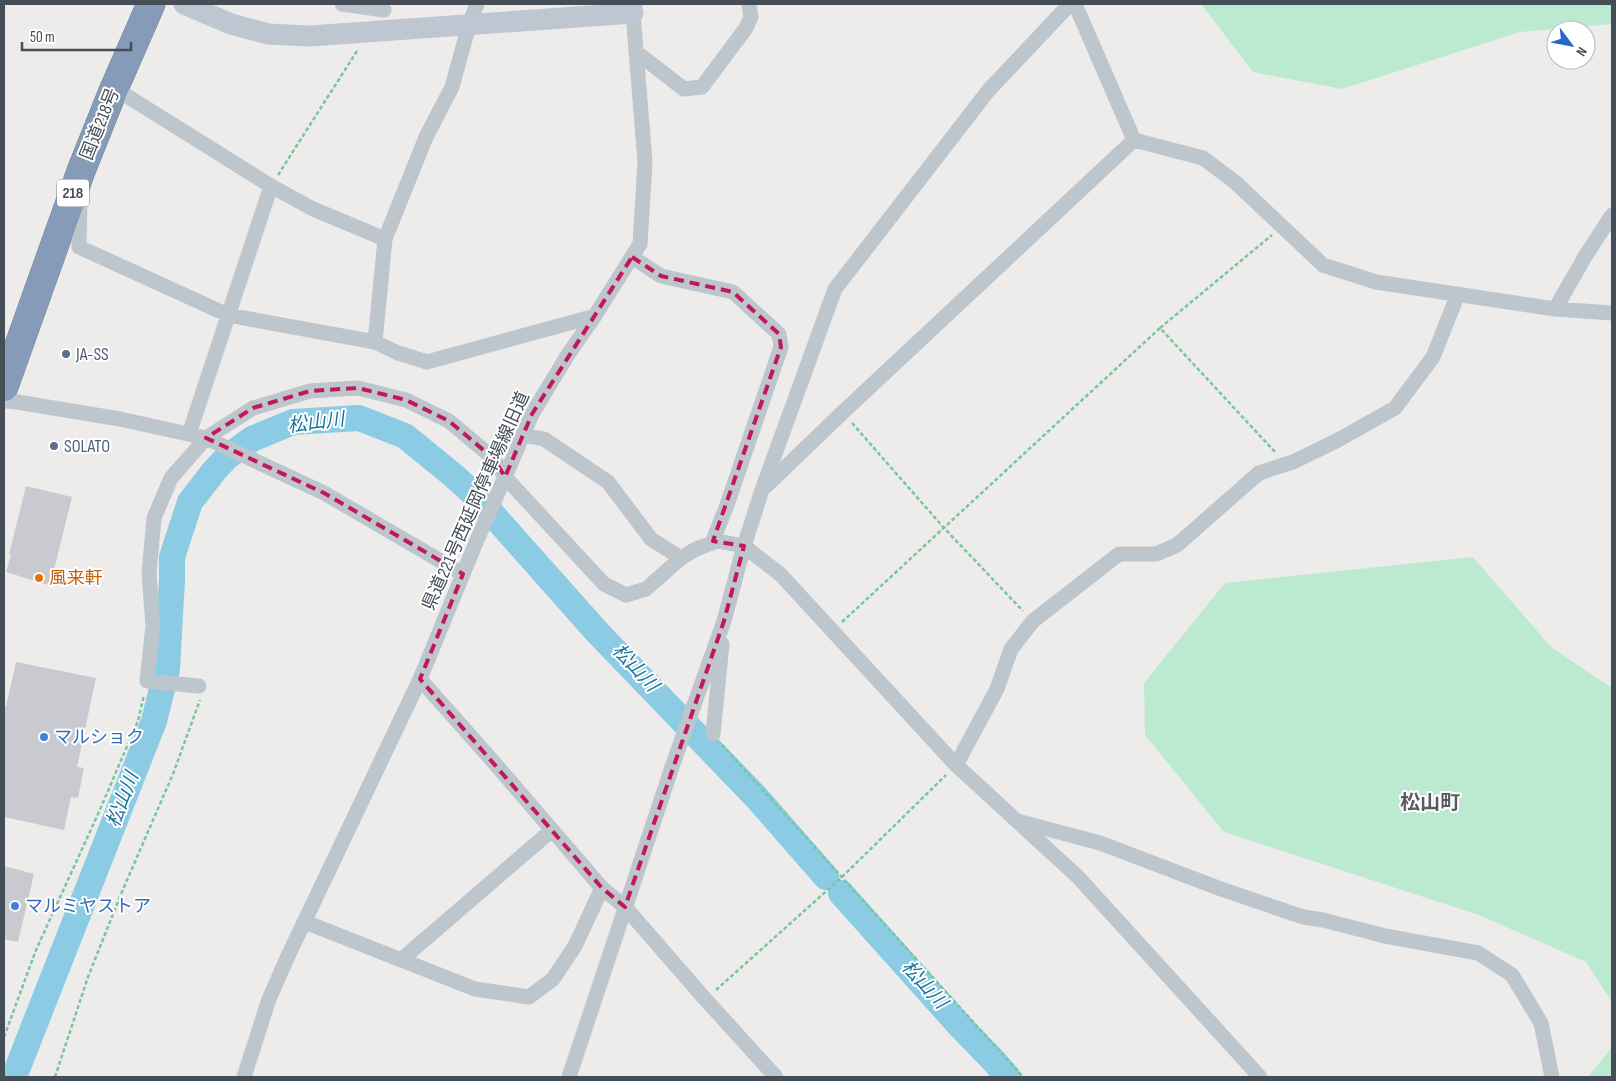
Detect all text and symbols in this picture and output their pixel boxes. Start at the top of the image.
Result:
scale bar [22,20,131,52]
north arrow [1546,20,1596,70]
text: 50 m [30,28,55,47]
text: N [1572,44,1591,59]
street label: 国道218号 [76,85,124,163]
road number: 218 [57,180,89,207]
place label: JA-SS [75,344,109,365]
marker: JA-SS [60,348,72,360]
street label: 県道221号西延岡停車場線旧道 [418,388,534,614]
water label: 松山川 [286,408,348,438]
place label: SOLATO [64,436,110,457]
marker: SOLATO [48,440,60,452]
place label: 風来軒 [49,568,103,589]
marker: 風来軒 [33,572,45,584]
water label: 松山川 [607,639,664,698]
place label: マルショク [54,727,144,748]
marker: マルショク [38,731,50,743]
water label: 松山川 [102,767,145,831]
district label: 松山町 [1400,791,1460,815]
place label: マルミヤストア [25,896,151,917]
marker: マルミヤストア [9,900,21,912]
water label: 松山川 [896,956,953,1015]

